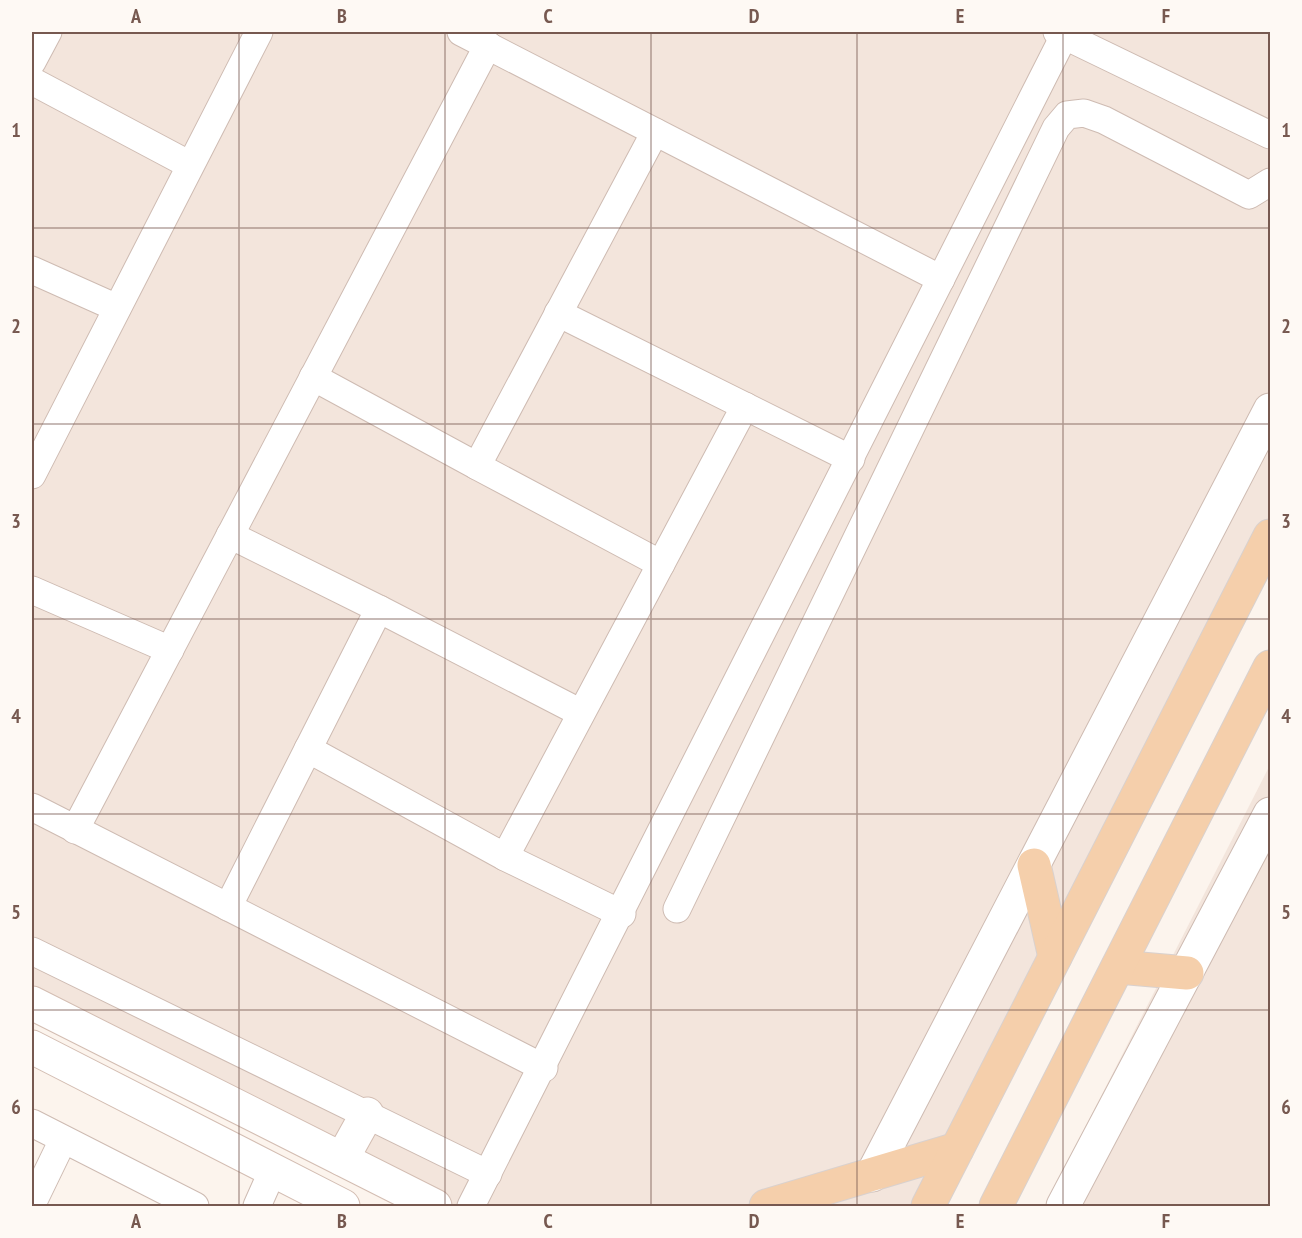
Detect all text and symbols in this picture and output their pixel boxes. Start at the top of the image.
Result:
text: A [130,3,142,29]
text: B [337,3,347,29]
text: C [543,3,553,29]
text: D [749,3,760,29]
text: E [956,3,964,29]
text: F [1162,3,1170,29]
text: 1 [11,117,21,143]
text: 1 [1281,117,1291,143]
text: 2 [11,313,21,339]
text: 2 [1281,313,1291,339]
text: 3 [11,508,21,534]
text: 3 [1281,508,1291,534]
text: 4 [11,703,21,729]
text: 4 [1281,703,1291,729]
text: 5 [11,899,21,925]
text: 5 [1281,899,1291,925]
text: 6 [11,1094,21,1120]
text: 6 [1281,1094,1291,1120]
text: A [130,1208,142,1234]
text: B [337,1208,347,1234]
text: C [543,1208,553,1234]
text: D [749,1208,760,1234]
text: E [956,1208,964,1234]
text: F [1162,1208,1170,1234]

